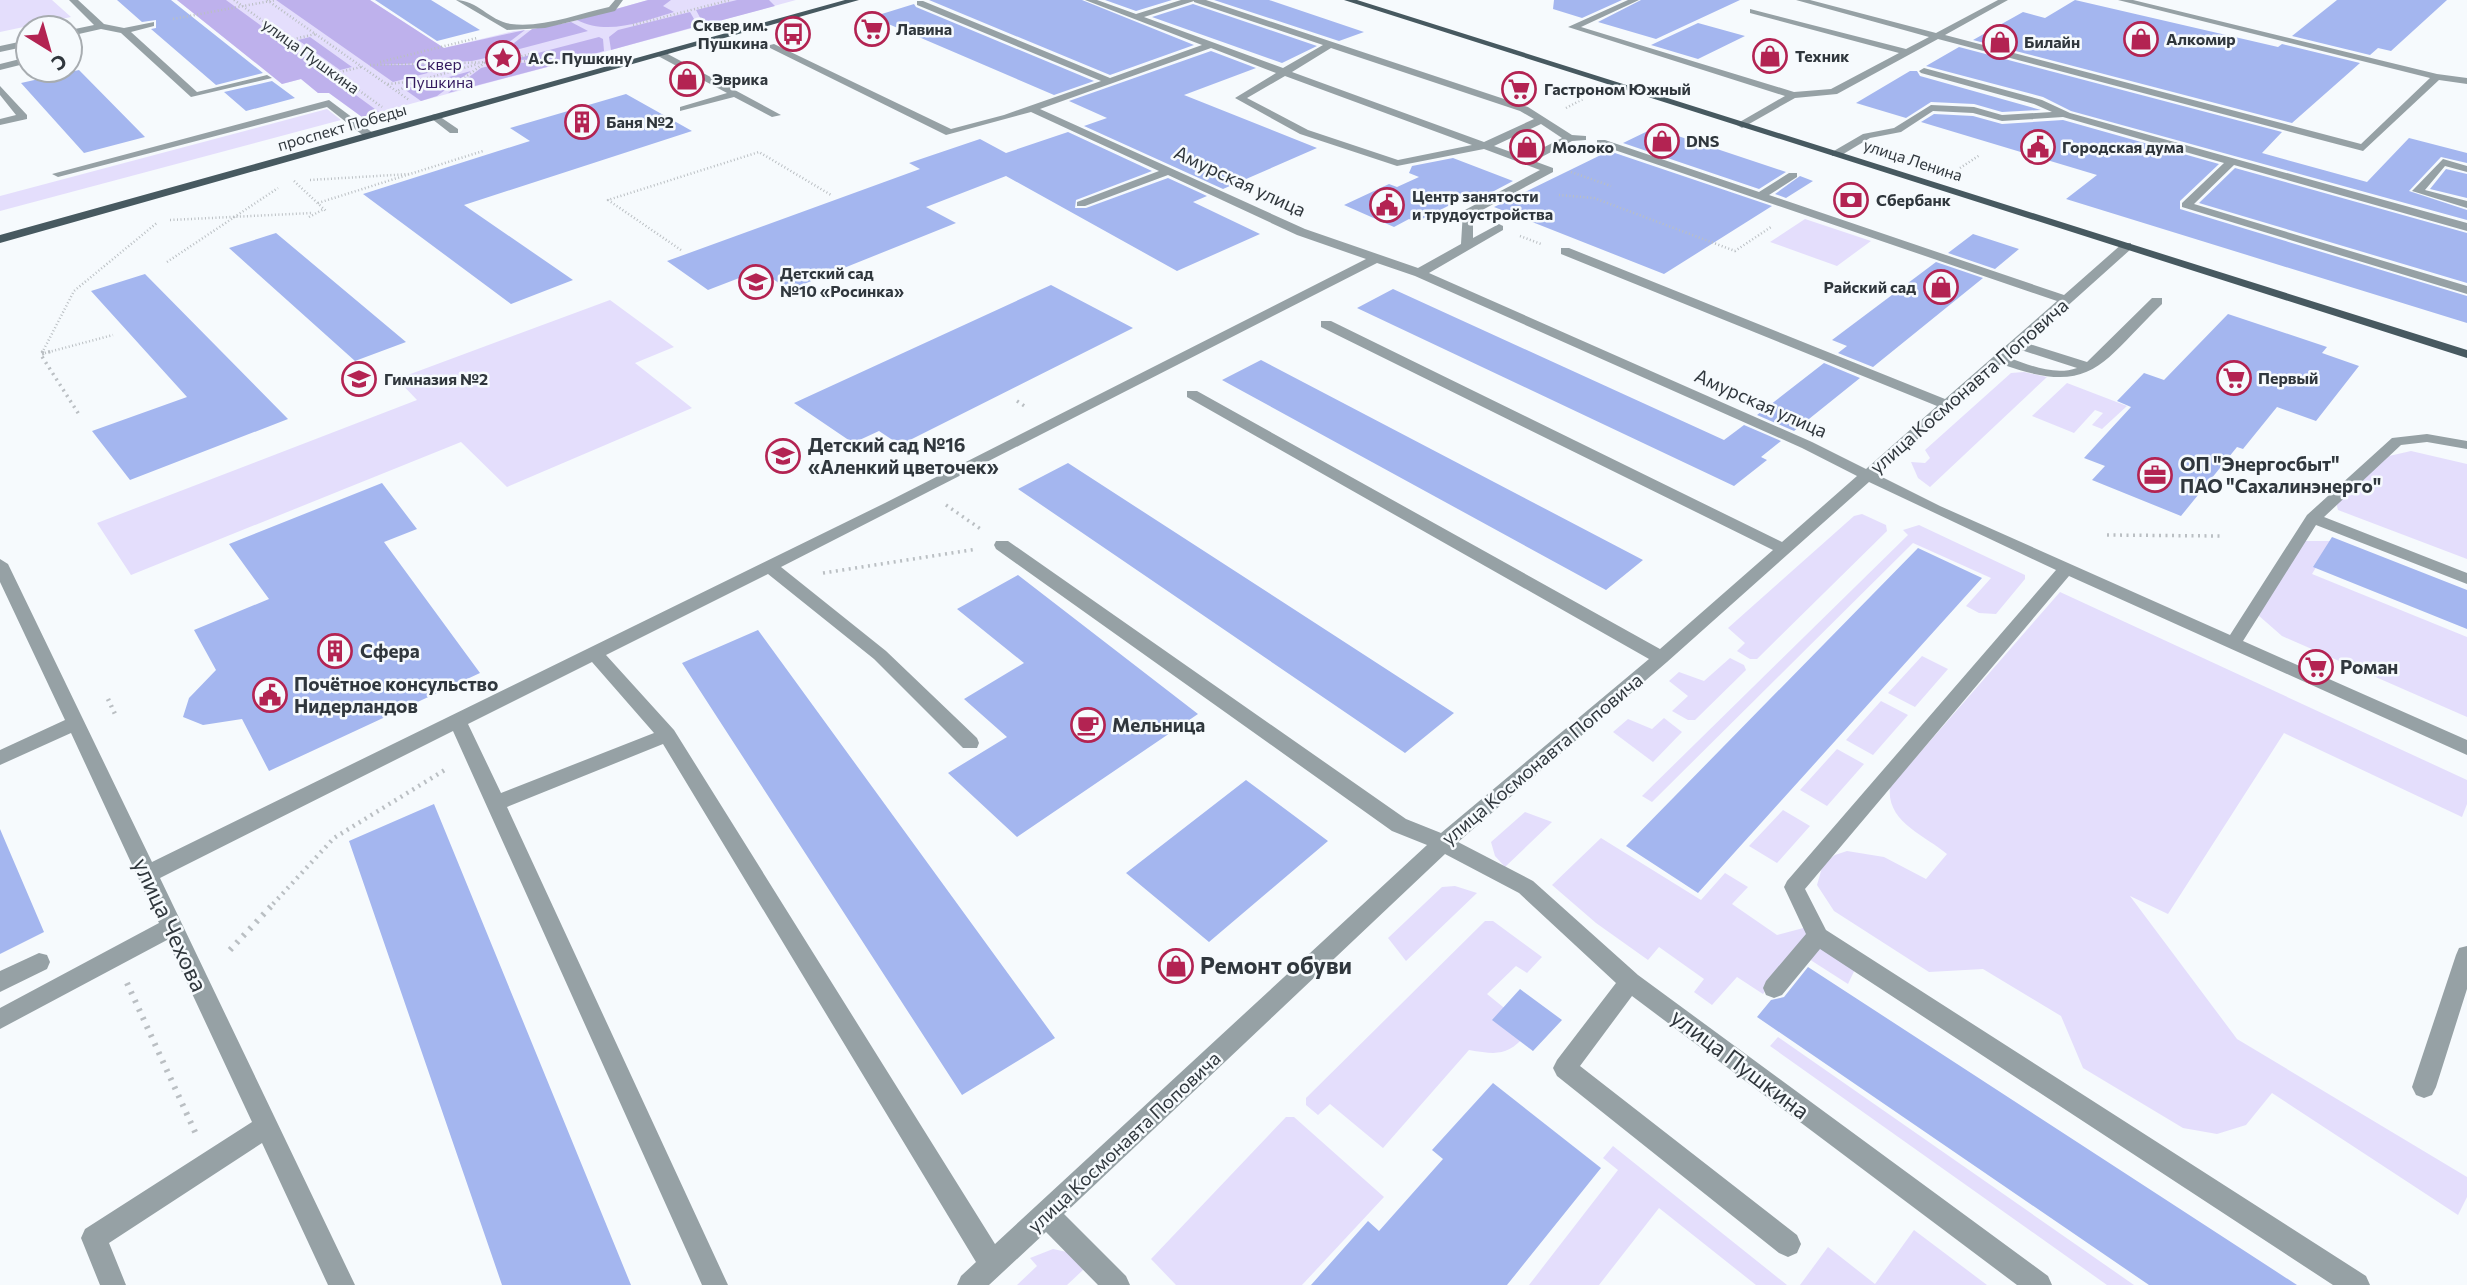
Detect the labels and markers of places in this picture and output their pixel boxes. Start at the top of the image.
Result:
supermarket icon: Лавина [853,10,891,48]
place label: Сквер им. Пушкина [693,15,768,52]
bus stop icon: Сквер им. Пушкина [774,15,812,53]
place label: Лавина [896,19,952,38]
shop icon: Алкомир [2122,20,2160,58]
shop icon: Билайн [1981,23,2019,61]
place label: Алкомир [2166,29,2236,48]
place label: Билайн [2024,32,2080,51]
shop icon: Техник [1751,37,1789,75]
place icon: А.С. Пушкину [484,39,522,77]
place label: Техник [1795,46,1849,65]
place label: А.С. Пушкину [528,48,632,67]
shop icon: Эврика [668,60,706,98]
place label: Эврика [712,69,768,88]
supermarket icon: Гастроном Южный [1500,70,1538,108]
place label: Гастроном Южный [1544,79,1691,98]
building icon: Баня №2 [563,103,601,141]
place label: Баня №2 [606,112,674,131]
shop icon: DNS [1643,122,1681,160]
shop icon: Молоко [1508,128,1546,166]
public building icon: Городская дума [2019,128,2057,166]
place label: DNS [1686,131,1720,150]
place label: Молоко [1552,137,1615,156]
place label: Городская дума [2062,137,2184,156]
bank icon: Сбербанк [1832,181,1870,219]
public building icon: Центр занятости и трудоустройства [1368,186,1406,224]
place label: Центр занятости и трудоустройства [1412,186,1553,223]
place label: Сбербанк [1876,190,1951,209]
school or university icon: Детский сад №10 «Росинка» [737,263,775,301]
place label: Детский сад №10 «Росинка» [780,263,904,300]
shop icon: Райский сад [1922,268,1960,306]
place label: Райский сад [1823,277,1916,296]
supermarket icon: Первый [2215,359,2253,397]
school or university icon: Гимназия №2 [340,360,378,398]
place label: Первый [2258,368,2318,387]
place label: Гимназия №2 [384,369,488,388]
place label: Детский сад №16 «Аленкий цветочек» [808,433,999,478]
school or university icon: Детский сад №16 «Аленкий цветочек» [764,437,802,475]
place label: ОП "Энергосбыт" ПАО "Сахалинэнерго" [2180,452,2381,497]
office icon: ОП "Энергосбыт" ПАО "Сахалинэнерго" [2136,456,2174,494]
building icon: Сфера [316,632,354,670]
place label: Сфера [360,639,420,662]
supermarket icon: Роман [2297,648,2335,686]
place label: Роман [2340,655,2398,678]
place label: Почётное консульство Нидерландов [294,672,498,717]
public building icon: Почётное консульство Нидерландов [251,676,289,714]
cafe icon: Мельница [1069,706,1107,744]
place label: Мельница [1112,713,1205,736]
shop icon: Ремонт обуви [1157,947,1195,985]
place label: Ремонт обуви [1200,951,1352,979]

